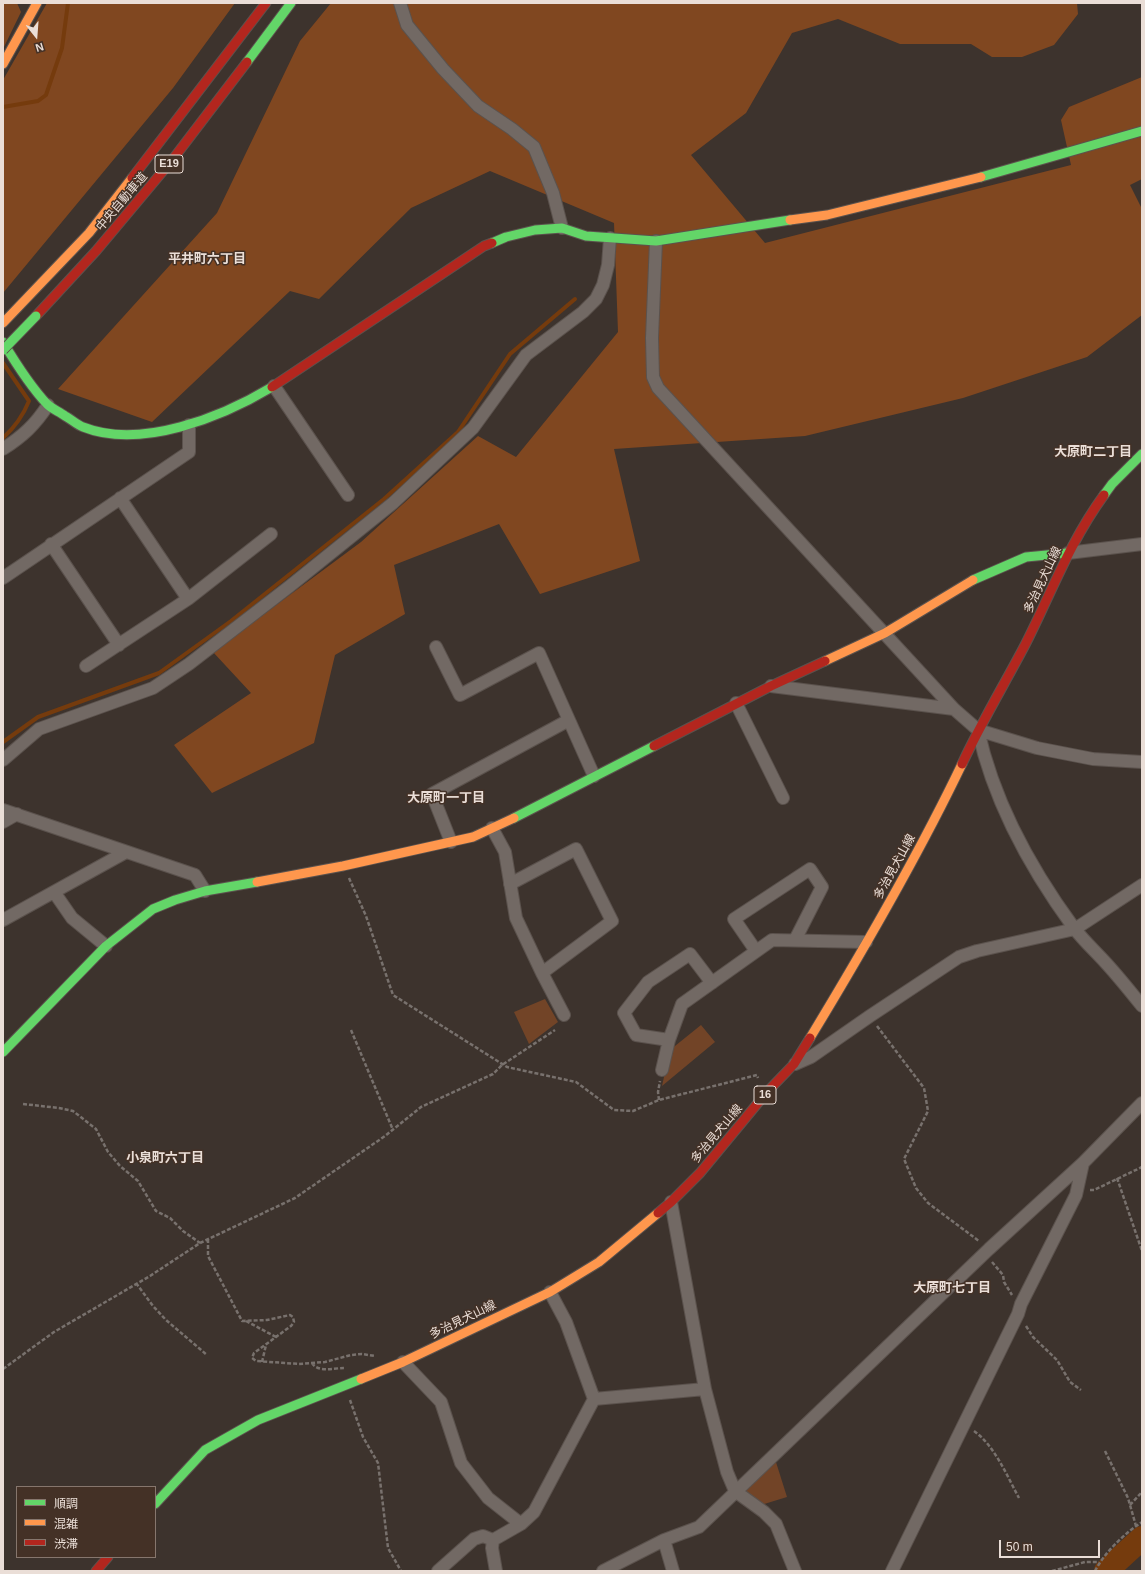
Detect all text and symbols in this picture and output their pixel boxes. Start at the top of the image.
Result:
north arrow [16,16,56,56]
text: N [34,41,45,54]
road number: E19 [155,155,183,173]
street label: 中央自動車道 [93,170,151,234]
district label: 平井町六丁目 [168,251,246,267]
district label: 大原町二丁目 [1054,444,1132,460]
street label: 多治見犬山線 [1021,544,1065,616]
district label: 大原町一丁目 [407,790,485,806]
street label: 多治見犬山線 [871,832,919,902]
road number: 16 [754,1086,776,1104]
street label: 多治見犬山線 [688,1102,746,1166]
district label: 小泉町六丁目 [126,1150,204,1166]
district label: 大原町七丁目 [913,1280,991,1296]
street label: 多治見犬山線 [427,1298,499,1342]
legend [16,1486,156,1558]
text: 順調 [54,1497,78,1511]
text: 混雑 [54,1517,78,1531]
scale bar [1001,1532,1102,1558]
text: 渋滞 [54,1537,78,1551]
text: 50 m [1006,1540,1033,1554]

